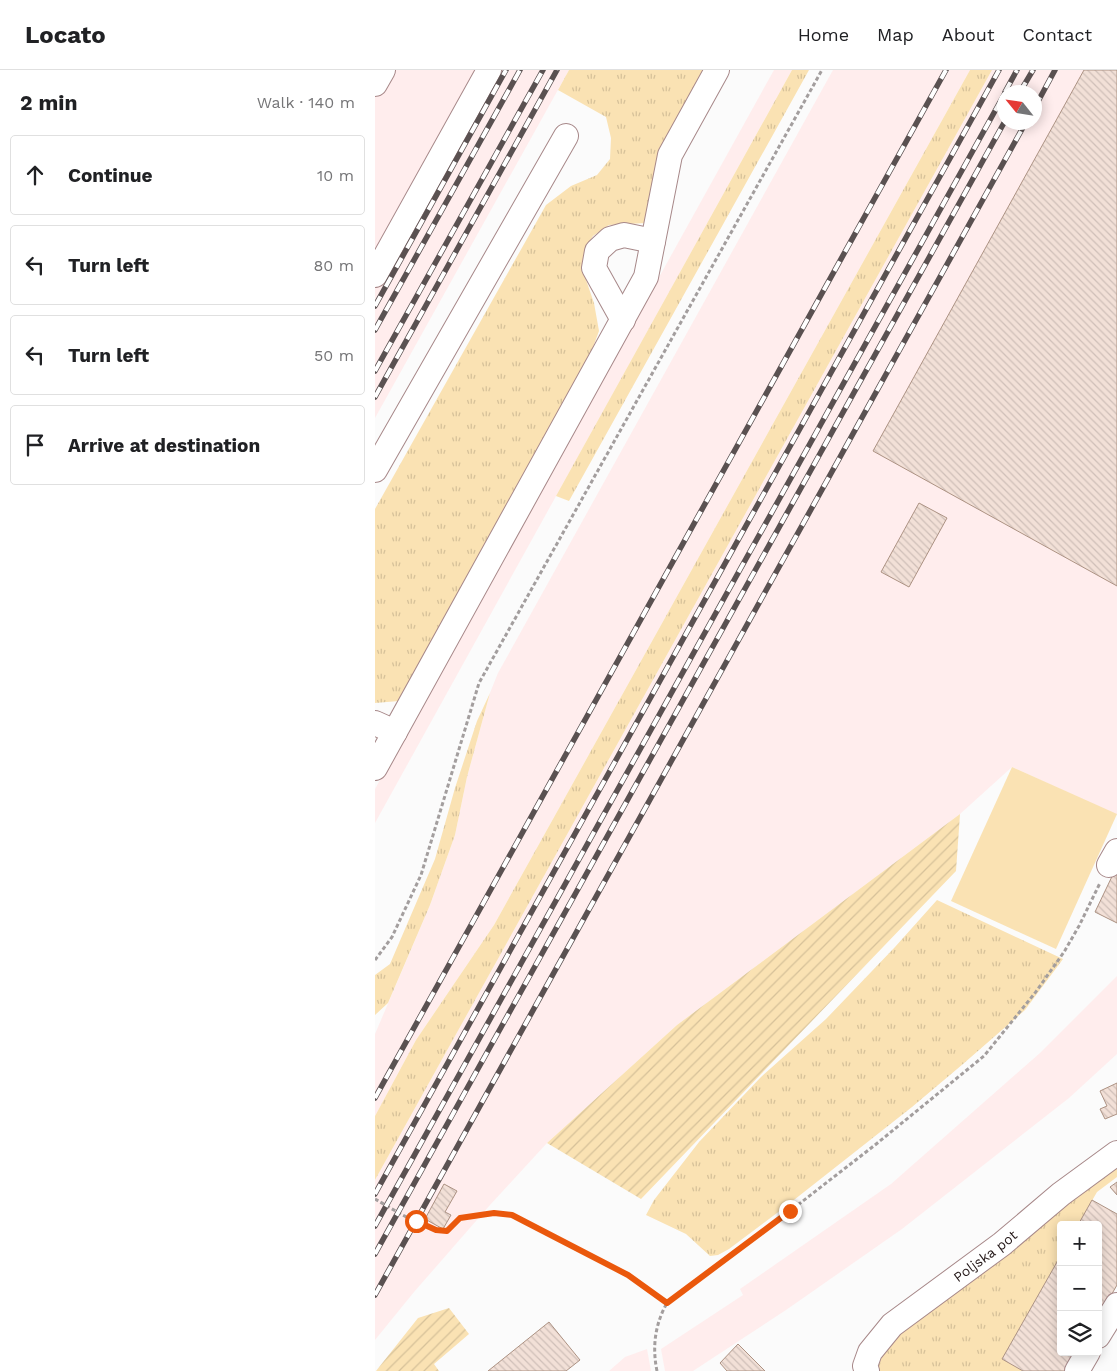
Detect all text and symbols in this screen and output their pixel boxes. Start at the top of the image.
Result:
text: Locato [25,21,106,49]
text: Home [798,24,849,45]
text: Map [877,24,914,45]
text: About [942,24,994,45]
text: Contact [1022,24,1092,45]
north arrow [997,85,1042,130]
text: 2 min [20,90,77,115]
text: Walk · 140 m [257,93,355,112]
icon: ahead [21,161,49,189]
text: Continue [68,164,152,187]
text: 10 m [317,166,354,185]
icon: left [21,251,49,279]
text: Turn left [68,254,149,277]
text: 80 m [313,256,354,275]
icon: left [21,341,49,369]
text: Turn left [68,344,149,367]
text: 50 m [314,346,354,365]
icon: arrive [21,431,49,459]
text: Arrive at destination [68,434,260,457]
route end [779,1200,802,1223]
route start [405,1210,428,1233]
map controls [1057,1221,1102,1356]
button: + [1057,1221,1102,1266]
street label: Poljska pot [950,1227,1020,1285]
button: − [1057,1266,1102,1311]
button: layers [1057,1311,1102,1356]

